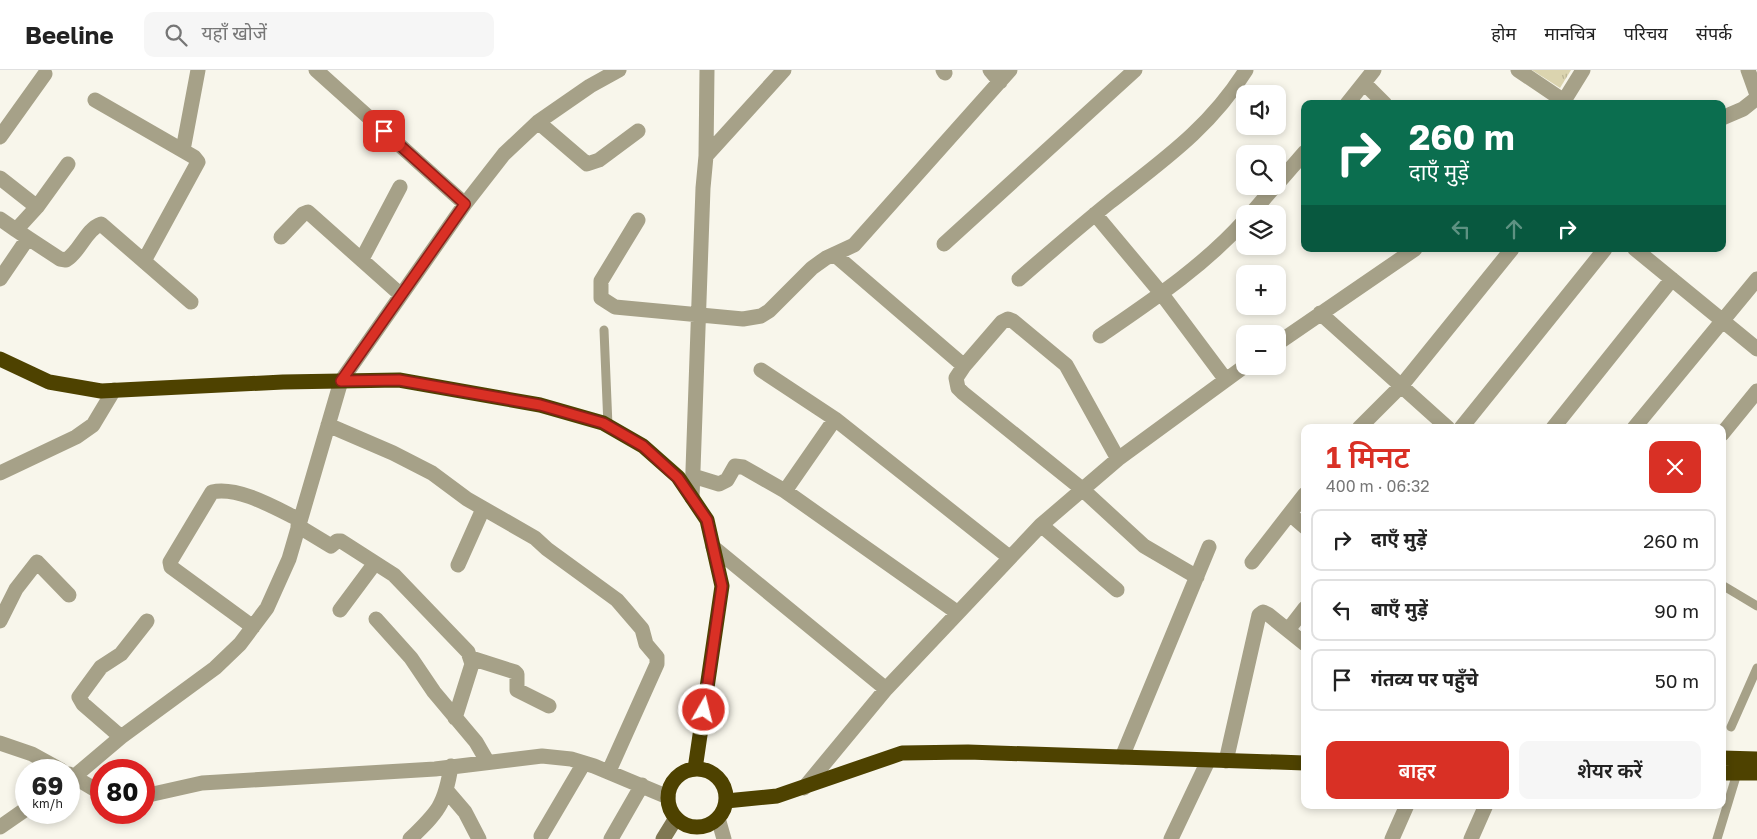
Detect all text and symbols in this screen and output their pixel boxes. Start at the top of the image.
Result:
search box [144,12,494,57]
text: Beeline [25,20,114,49]
icon: search [162,21,190,49]
text: यहाँ खोजें [202,21,267,44]
text: होम [1491,22,1516,44]
text: मानचित्र [1544,22,1596,44]
text: परिचय [1624,22,1668,44]
text: संपर्क [1696,22,1732,44]
map controls [1236,85,1286,375]
button: sound [1236,85,1286,135]
pin [363,110,405,152]
text: 260 m [1409,116,1515,158]
icon: arrive [370,117,398,145]
icon: right [1326,120,1391,185]
button: search [1236,145,1286,195]
text: दाएँ मुड़ें [1409,158,1469,185]
button: layers [1236,205,1286,255]
icon: left [1447,215,1475,243]
icon: ahead [1500,215,1528,243]
icon: right [1553,215,1581,243]
button: + [1236,265,1286,315]
button: − [1236,325,1286,375]
text: 1 मिनट [1326,439,1410,475]
button: close [1649,441,1701,493]
text: 400 m · 06:32 [1326,476,1430,496]
icon: right [1328,526,1356,554]
text: दाएँ मुड़ें [1371,527,1427,550]
text: 260 m [1643,529,1699,552]
icon: left [1328,596,1356,624]
text: बाएँ मुड़ें [1371,597,1428,620]
text: 90 m [1654,599,1699,622]
icon: arrive [1328,666,1356,694]
text: गंतव्य पर पहुँचे [1371,667,1478,690]
text: 50 m [1655,669,1699,692]
position arrow [677,683,729,735]
button: बाहर [1326,741,1509,799]
button: शेयर करें [1519,741,1701,799]
speed limit sign: 80 [90,759,155,824]
text: 69 [32,770,63,801]
text: km/h [32,796,63,811]

